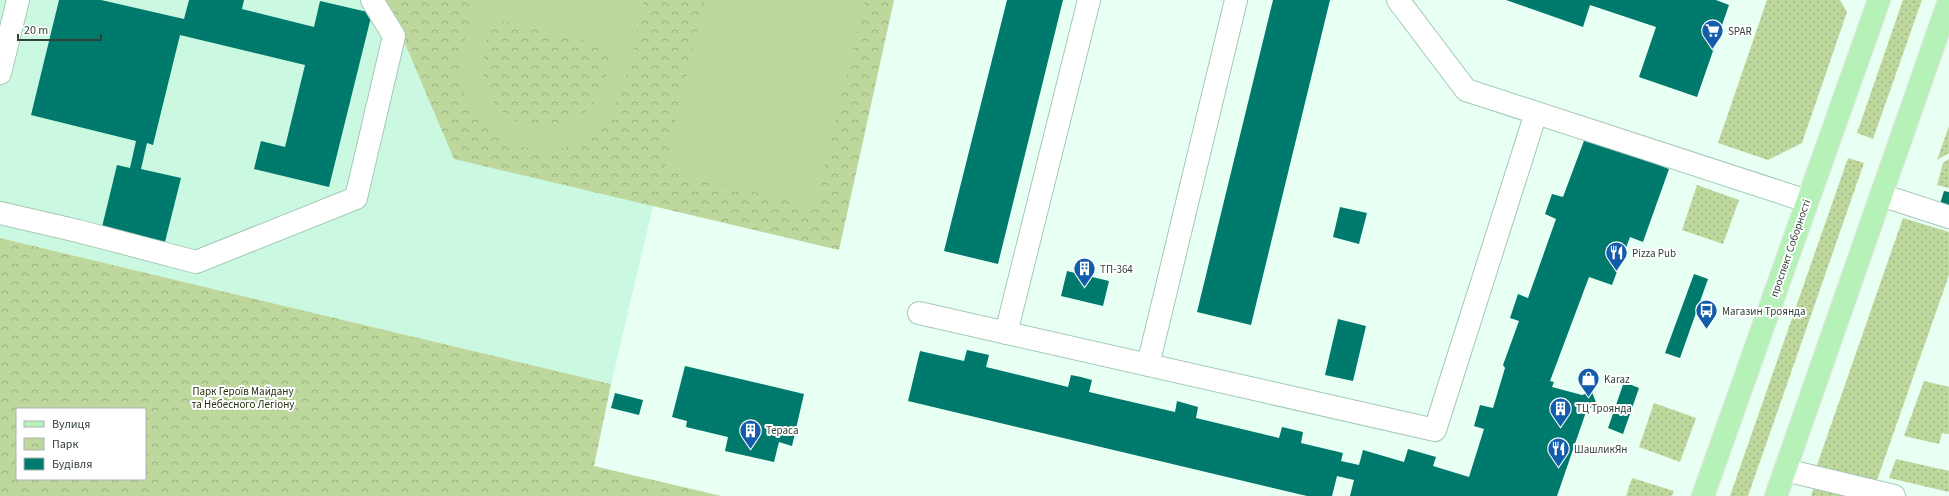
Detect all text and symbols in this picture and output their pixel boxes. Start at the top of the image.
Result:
scale bar [18,16,101,42]
supermarket icon: SPAR [1700,18,1726,51]
text: 20 m [24,22,48,39]
place label: SPAR [1728,24,1752,39]
street label: проспект Соборності [1767,197,1814,299]
restaurant icon: Pizza Pub [1604,240,1630,273]
place label: Pizza Pub [1632,246,1676,261]
building icon: ТП-364 [1072,256,1098,289]
place label: ТП-364 [1100,262,1133,277]
bus stop icon: Магазин Троянда [1694,298,1720,331]
place label: Магазин Троянда [1722,304,1806,319]
shop icon: Karaz [1576,366,1602,399]
place label: Karaz [1604,372,1630,387]
park label: Парк Героїв Майдану та Небесного Легіону [192,384,294,412]
building icon: ТЦ Троянда [1547,395,1573,428]
place label: ТЦ Троянда [1576,401,1632,416]
legend [16,408,146,480]
text: Вулиця [52,416,90,433]
building icon: Тераса [738,417,764,450]
place label: Тераса [766,423,799,438]
text: Парк [52,436,78,453]
restaurant icon: ШашликЯн [1545,436,1571,469]
place label: ШашликЯн [1574,442,1628,457]
text: Будівля [52,456,92,473]

